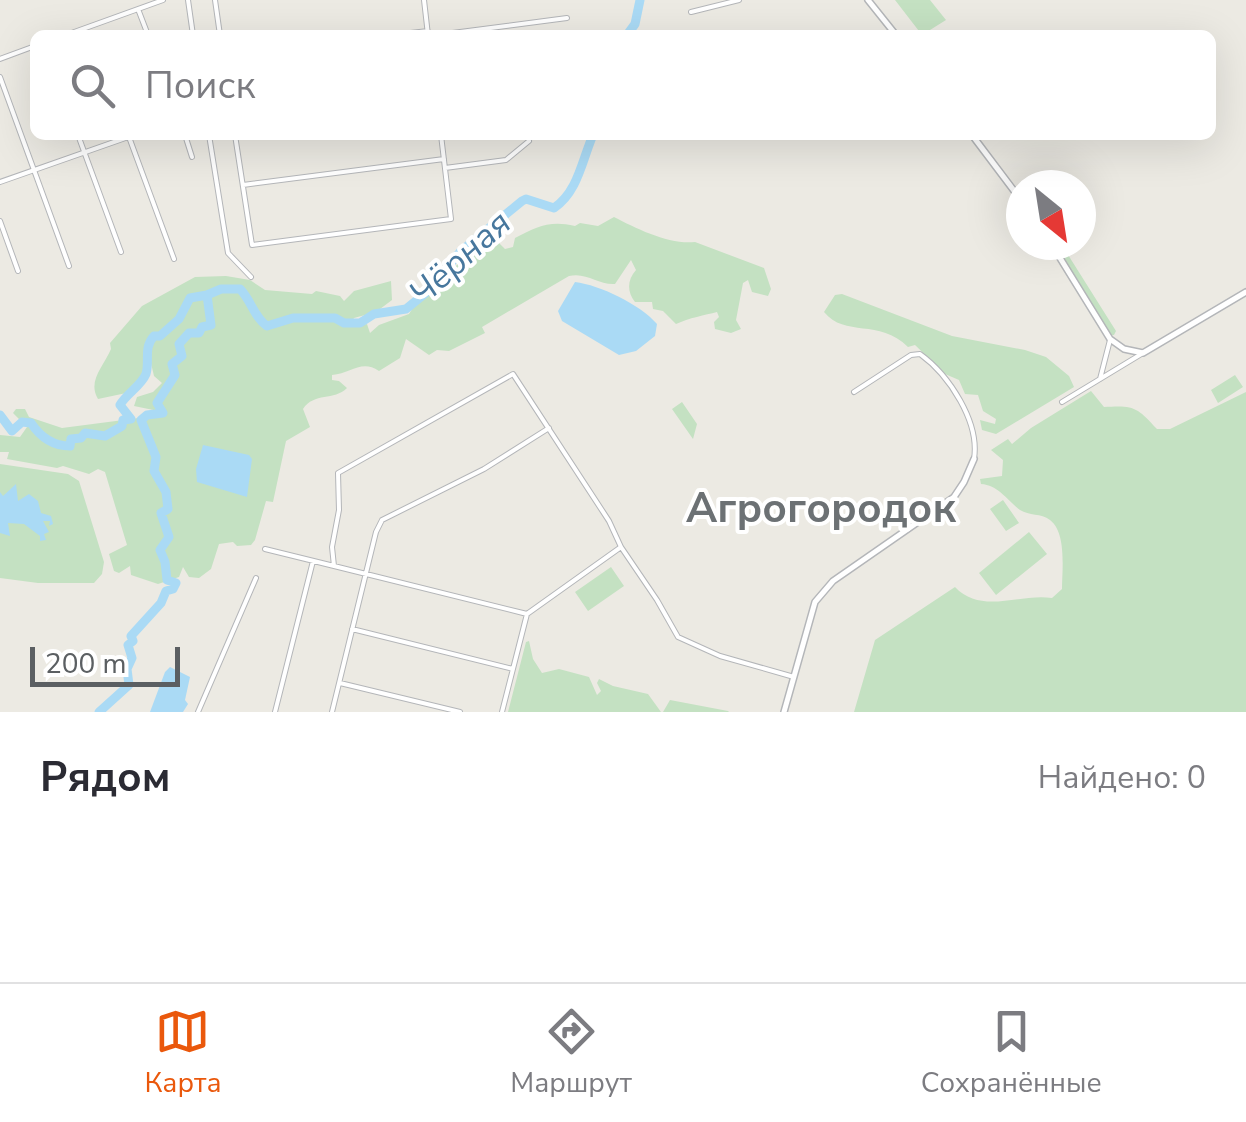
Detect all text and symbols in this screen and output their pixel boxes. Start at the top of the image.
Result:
search box [30,30,1216,140]
icon: search [65,58,120,113]
text: Поиск [145,60,255,111]
north arrow [1006,170,1096,260]
water label: Чёрная [399,200,521,316]
district label: Агрогородок [686,480,956,537]
scale bar [30,642,180,686]
text: 200 m [45,645,127,683]
text: Рядом [40,749,170,806]
text: Найдено: 0 [1038,756,1206,799]
tab: Карта [144,1004,222,1102]
tab: Маршрут [510,1004,632,1102]
tab: Сохранённые [921,1004,1102,1102]

